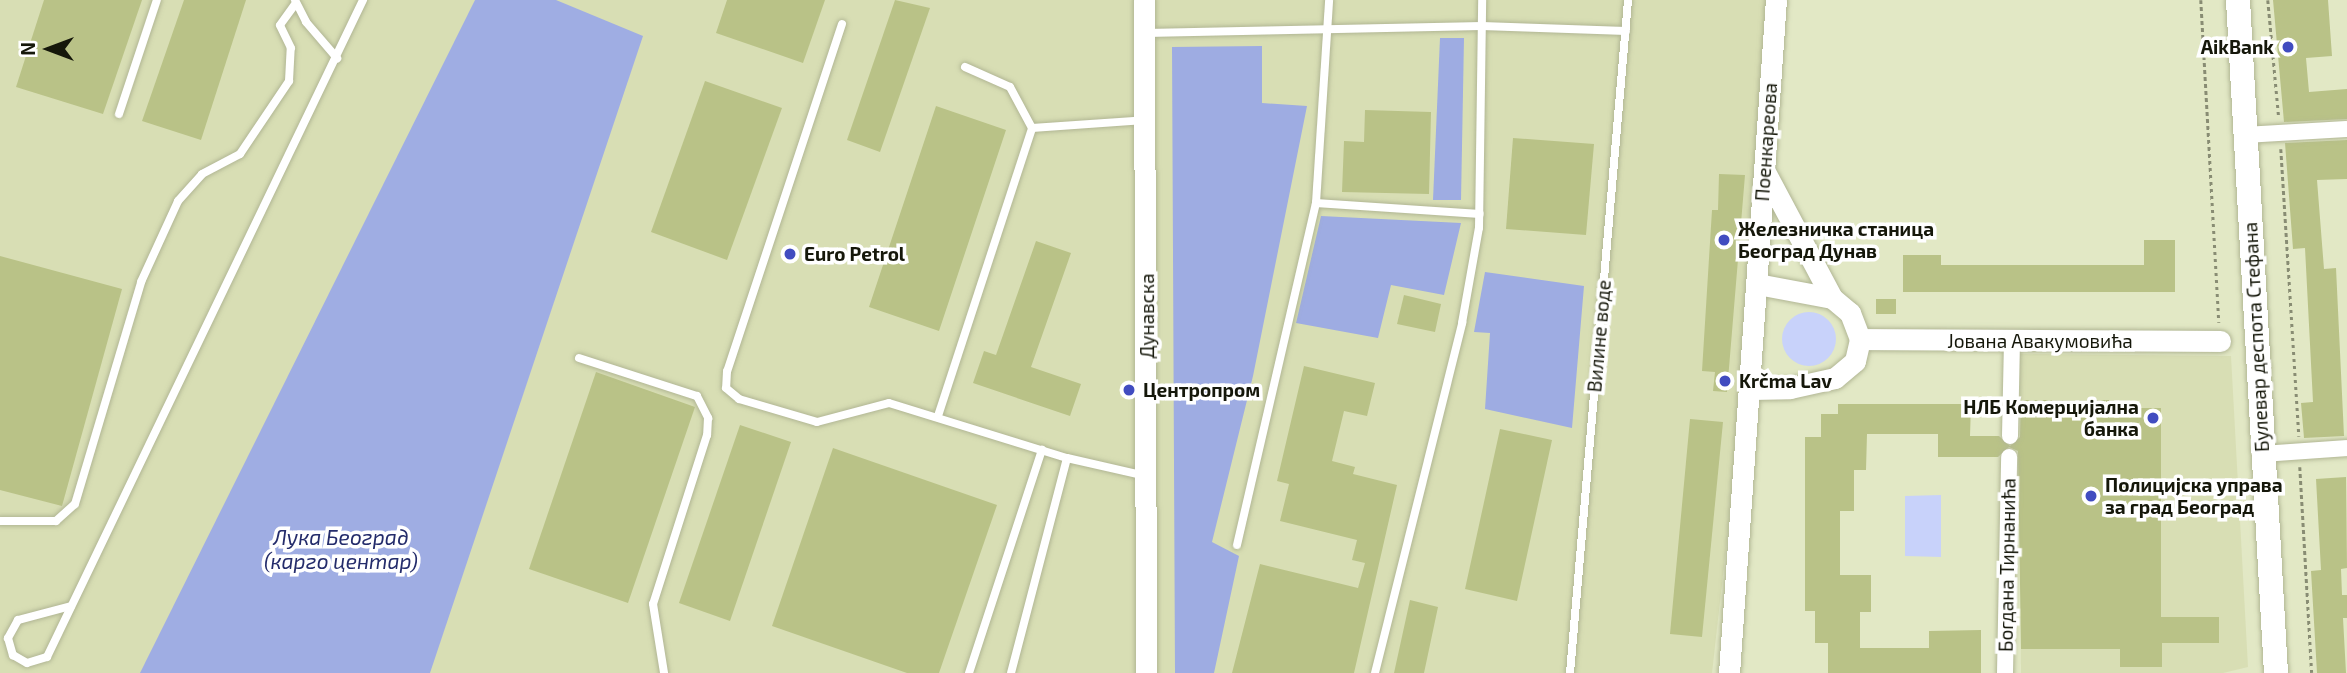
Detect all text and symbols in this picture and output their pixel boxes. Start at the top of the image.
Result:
north arrow [14,14,84,84]
place label: AikBank [2201,36,2274,58]
marker: AikBank [2280,39,2296,55]
text: N [16,42,39,56]
street label: Поенкареова [1750,82,1782,202]
place label: Железничка станица Београд Дунав [1738,218,1934,262]
street label: Булевар деспота Стефана [2239,221,2273,453]
marker: Железничка станица Београд Дунав [1716,232,1732,248]
place label: Euro Petrol [804,243,905,265]
marker: Euro Petrol [782,246,798,262]
street label: Дунавска [1136,273,1158,359]
street label: Вилине воде [1583,279,1615,393]
street label: Јована Авакумовића [1947,330,2133,352]
place label: Krčma Lav [1739,370,1832,392]
marker: Krčma Lav [1717,373,1733,389]
place label: Центропром [1143,379,1260,401]
marker: Центропром [1121,382,1137,398]
place label: НЛБ Комерцијална банка [1963,396,2139,440]
marker: НЛБ Комерцијална банка [2145,410,2161,426]
place label: Полицијска управа за град Београд [2105,474,2283,518]
street label: Богдана Тирнанића [1994,478,2020,652]
marker: Полицијска управа за град Београд [2083,488,2099,504]
water label: Лука Београд (карго центар) [264,524,418,574]

